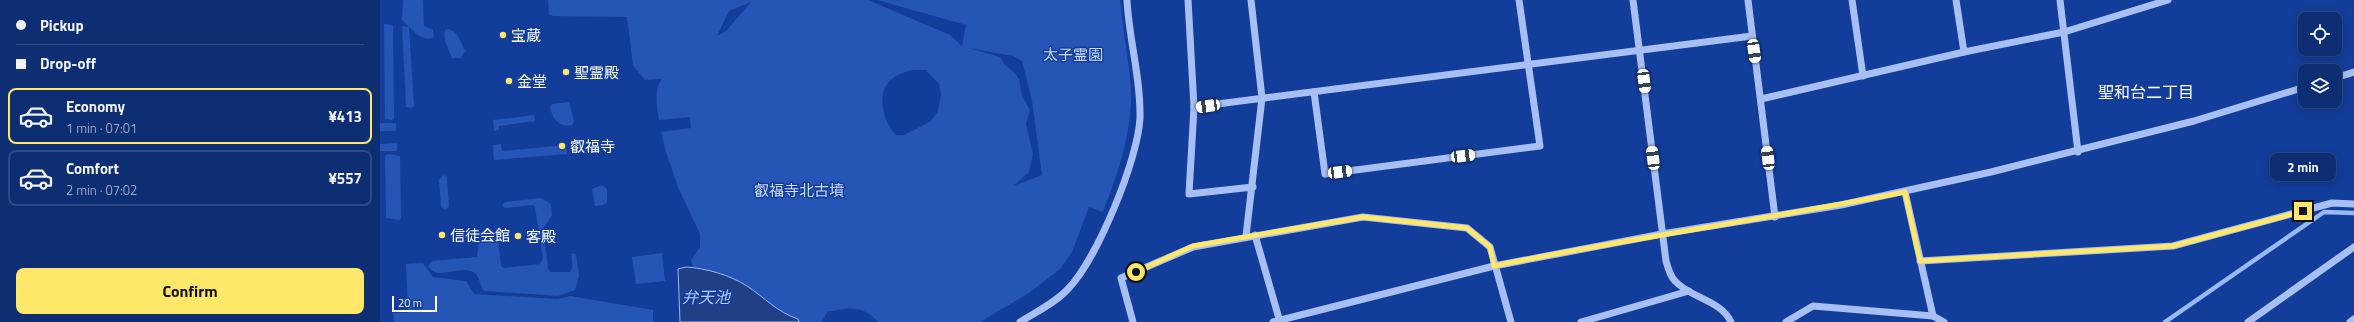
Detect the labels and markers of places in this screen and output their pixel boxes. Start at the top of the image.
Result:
place label: 宝蔵 [511,24,541,47]
marker: 宝蔵 [498,30,508,40]
place label: 聖霊殿 [574,61,619,84]
marker: 聖霊殿 [561,67,571,77]
place label: 金堂 [517,70,547,93]
marker: 金堂 [504,76,514,86]
place label: 叡福寺 [570,135,615,158]
marker: 叡福寺 [557,141,567,151]
place label: 信徒会館 [450,224,510,247]
place label: 客殿 [526,225,556,248]
marker: 信徒会館 [437,230,447,240]
marker: 客殿 [513,231,523,241]

